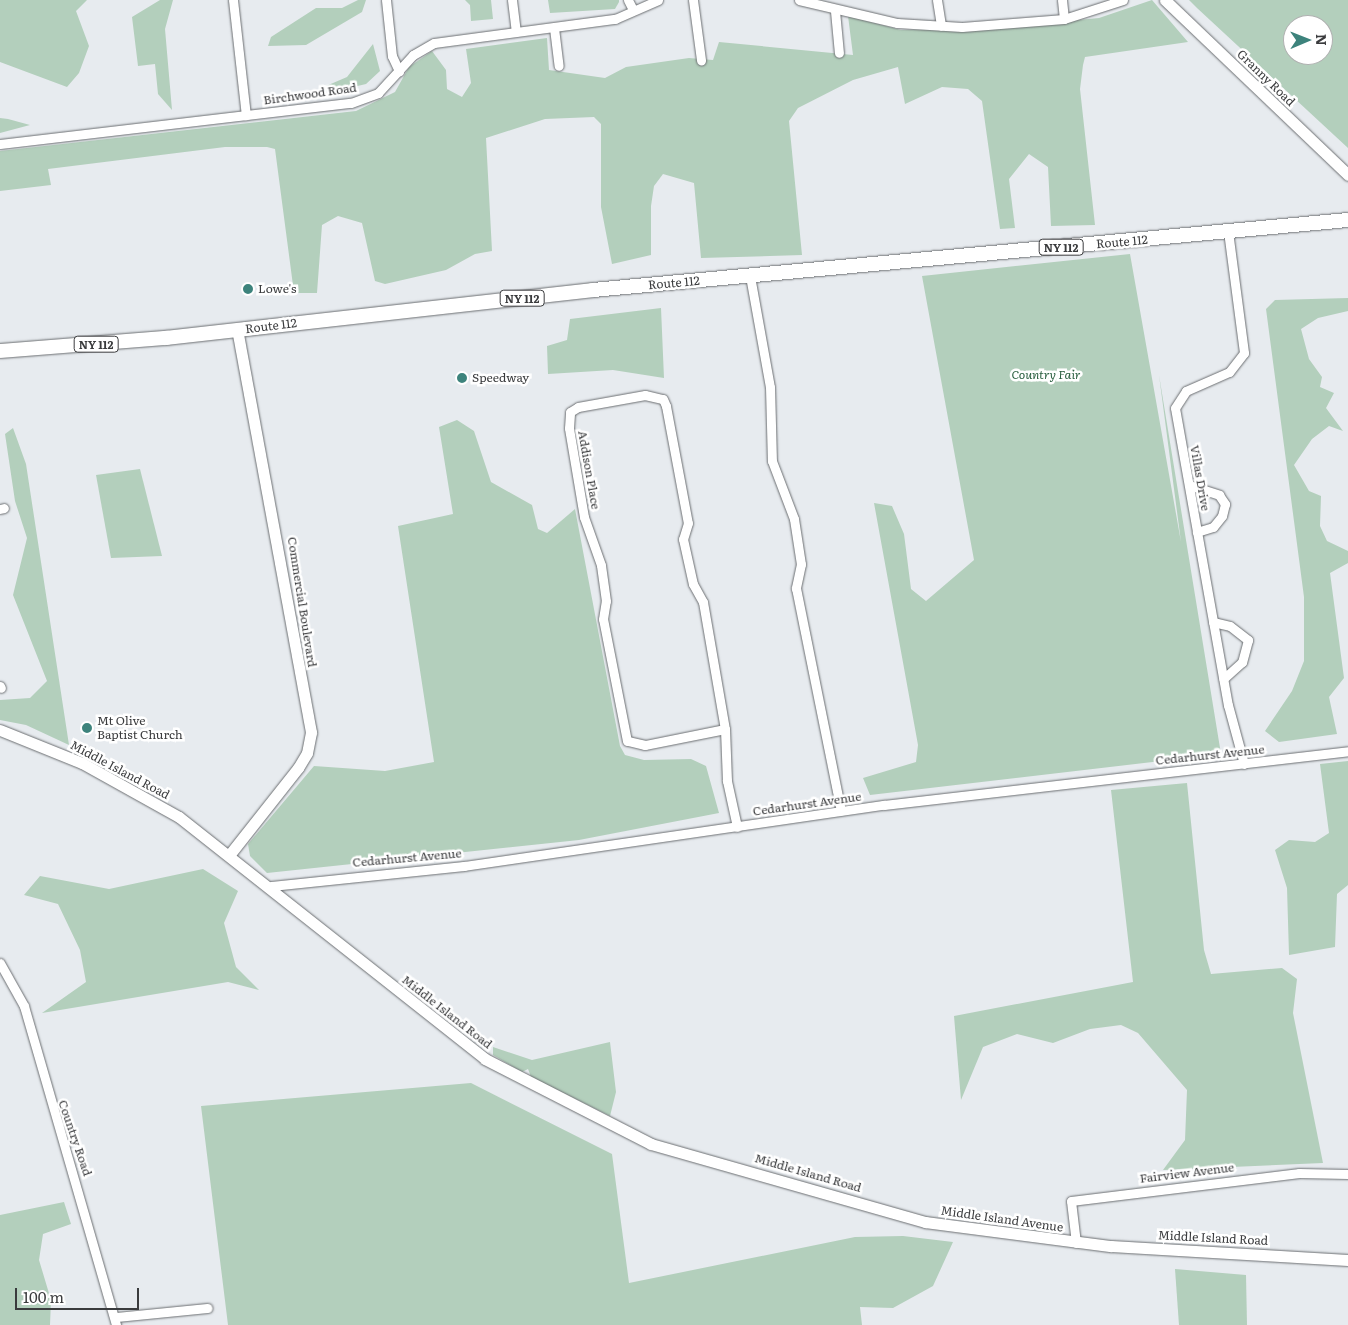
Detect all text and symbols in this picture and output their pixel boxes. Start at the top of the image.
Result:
north arrow [1283,15,1333,65]
text: N [1312,34,1332,46]
street label: Granny Road [1234,47,1298,109]
street label: Birchwood Road [262,80,358,108]
street label: Route 112 [1096,233,1148,251]
road number: NY 112 [1038,238,1084,256]
street label: Route 112 [648,274,700,292]
place label: Lowe's [258,282,296,296]
marker: Lowe's [242,283,254,295]
road number: NY 112 [500,290,544,306]
street label: Route 112 [244,316,298,336]
road number: NY 112 [74,336,118,352]
park label: Country Fair [1011,368,1081,382]
place label: Speedway [472,371,529,385]
marker: Speedway [456,372,468,384]
street label: Addison Place [575,429,603,511]
street label: Villas Drive [1187,444,1213,512]
street label: Commercial Boulevard [285,536,319,668]
place label: Mt Olive Baptist Church [97,714,183,742]
marker: Mt Olive Baptist Church [81,722,93,734]
street label: Middle Island Road [68,738,172,802]
street label: Cedarhurst Avenue [1155,742,1265,768]
street label: Cedarhurst Avenue [752,789,862,819]
street label: Cedarhurst Avenue [352,846,462,870]
street label: Middle Island Road [399,972,495,1052]
street label: Country Road [55,1098,95,1178]
street label: Middle Island Road [753,1151,863,1195]
street label: Fairview Avenue [1139,1160,1235,1186]
street label: Middle Island Avenue [940,1203,1064,1235]
street label: Middle Island Road [1157,1228,1269,1248]
scale bar [18,1278,141,1310]
text: 100 m [23,1285,64,1308]

